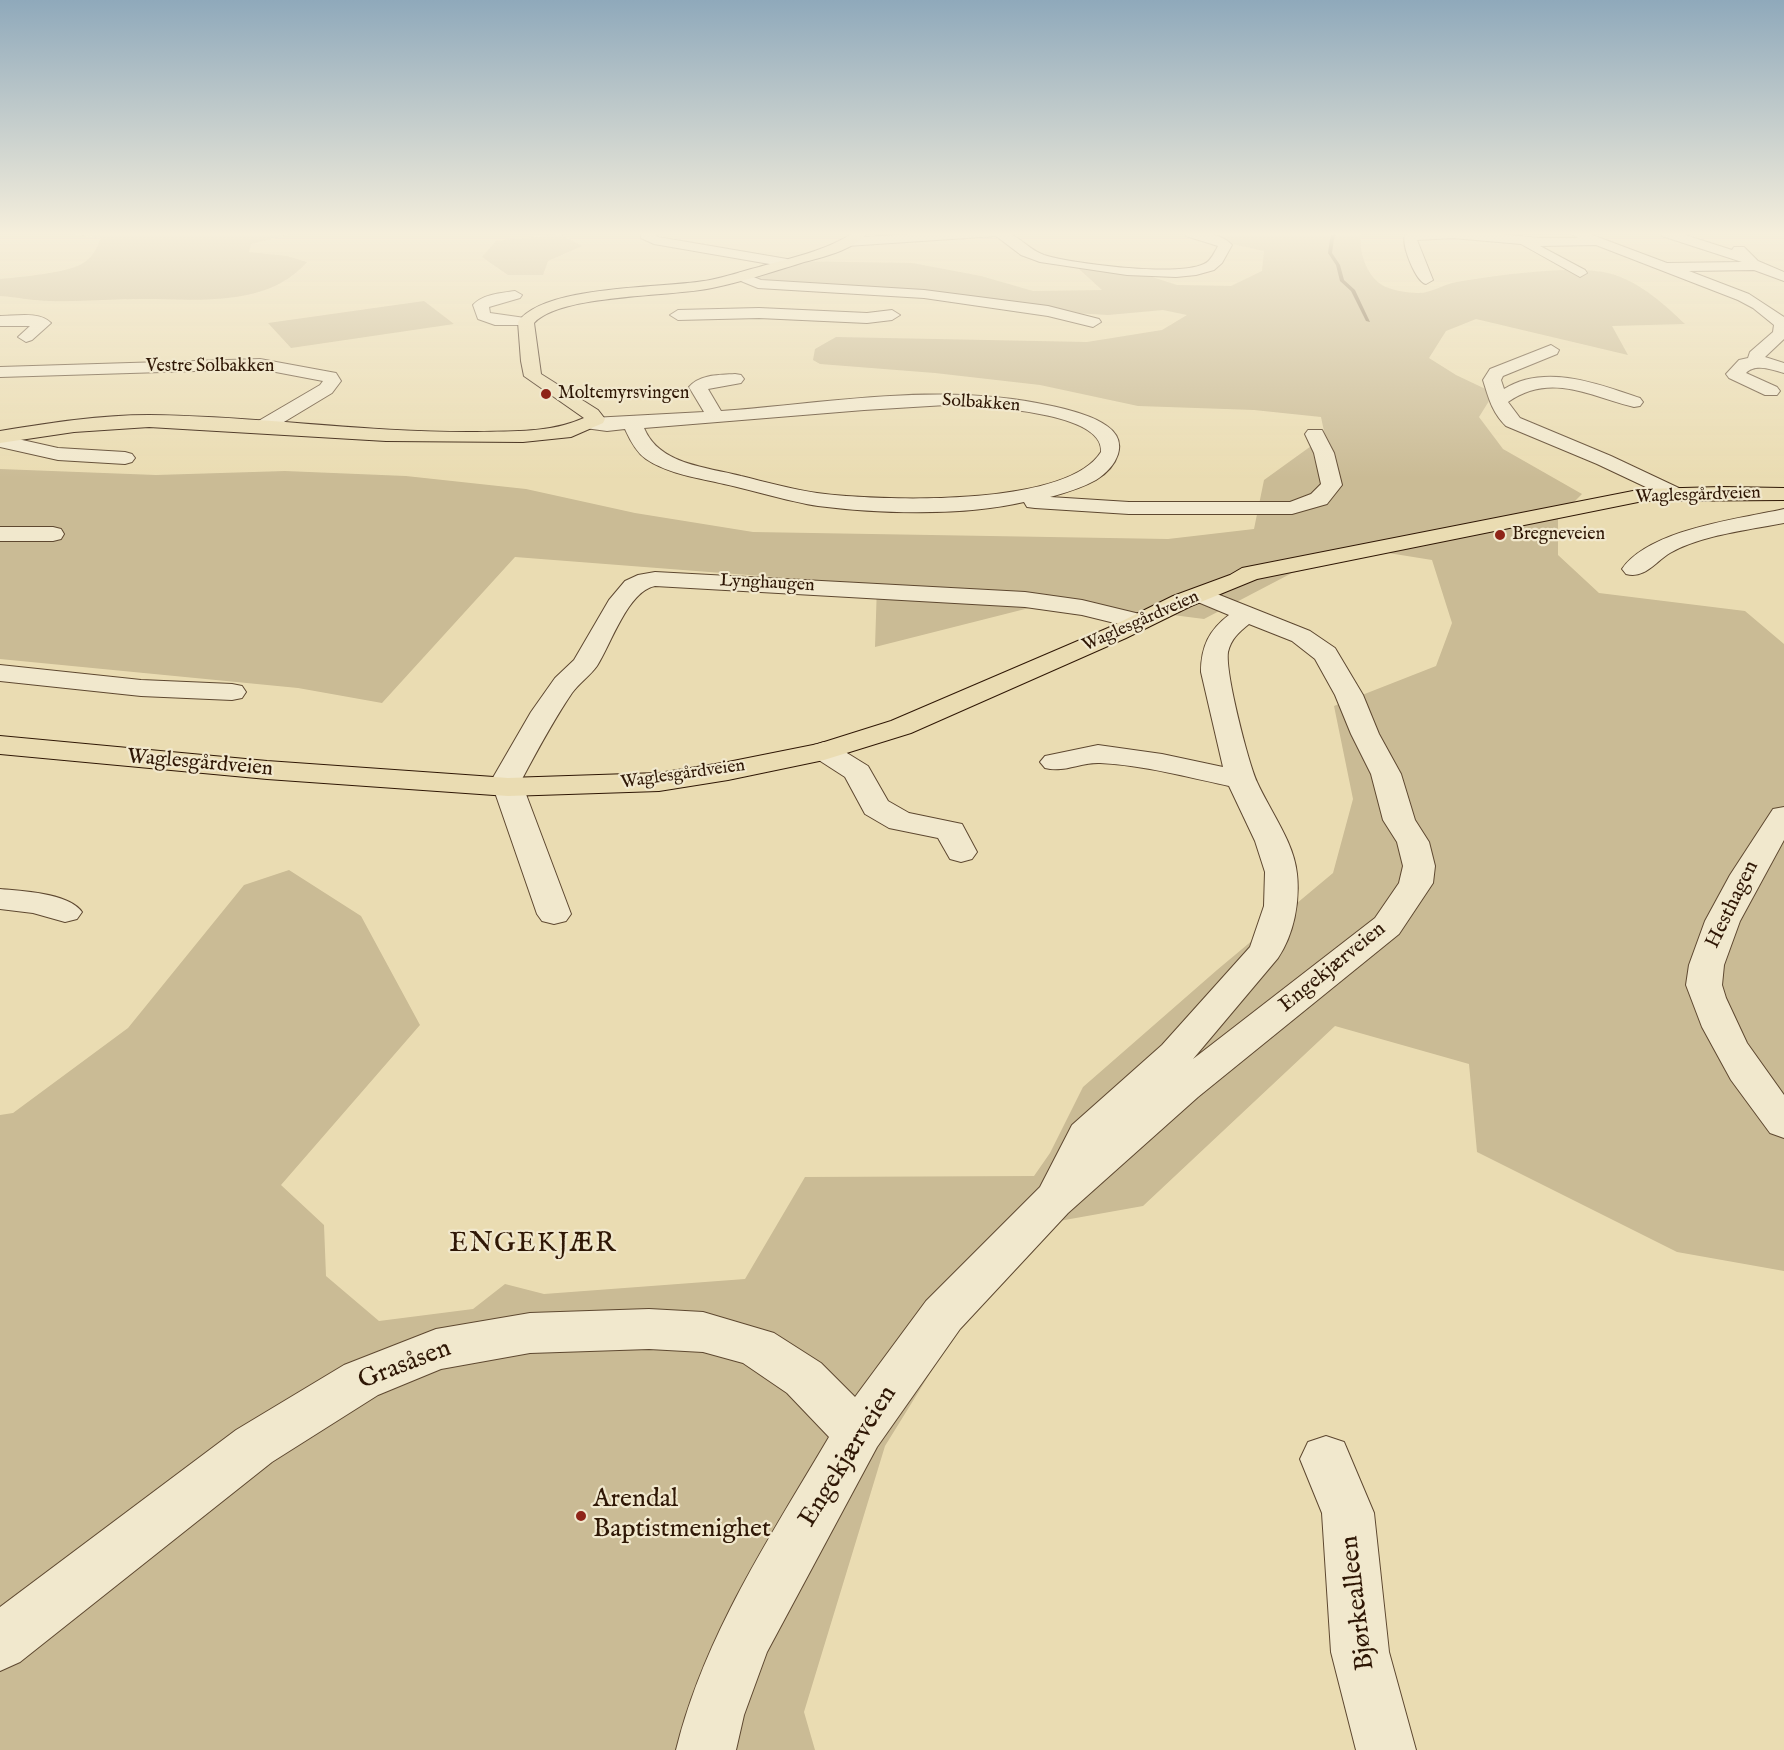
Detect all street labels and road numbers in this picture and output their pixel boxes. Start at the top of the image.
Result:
street label: Vestre Solbakken [146,356,274,378]
street label: Solbakken [941,390,1021,418]
street label: Waglesgårdveien [1635,483,1761,509]
street label: Lynghaugen [719,571,815,597]
street label: Waglesgårdveien [1079,587,1203,657]
street label: Waglesgårdveien [126,745,274,783]
street label: Waglesgårdveien [619,756,747,794]
street label: Hesthagen [1701,857,1765,953]
street label: Engekjærveien [1275,917,1391,1019]
street label: Grasåsen [354,1334,456,1398]
street label: Engekjærveien [793,1381,905,1533]
street label: Bjørkealleen [1335,1534,1383,1672]

